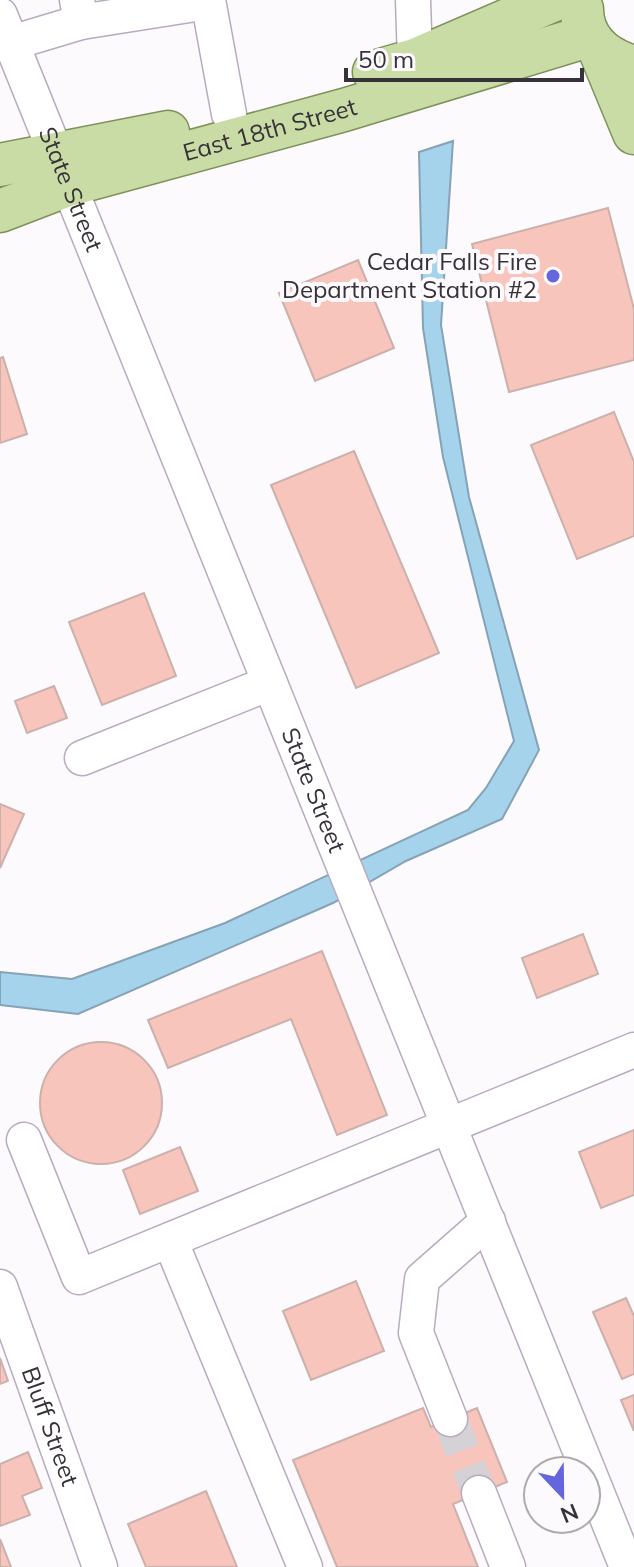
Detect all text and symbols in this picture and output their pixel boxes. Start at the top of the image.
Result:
scale bar [346,32,582,82]
text: 50 m [358,44,414,74]
street label: East 18th Street [179,91,360,167]
street label: State Street [33,122,110,256]
place label: Cedar Falls Fire Department Station #2 [282,246,537,304]
marker: Cedar Falls Fire Department Station #2 [544,267,562,285]
street label: State Street [275,723,353,856]
street label: Bluff Street [16,1362,86,1490]
north arrow [522,1455,602,1535]
text: N [557,1497,582,1530]

